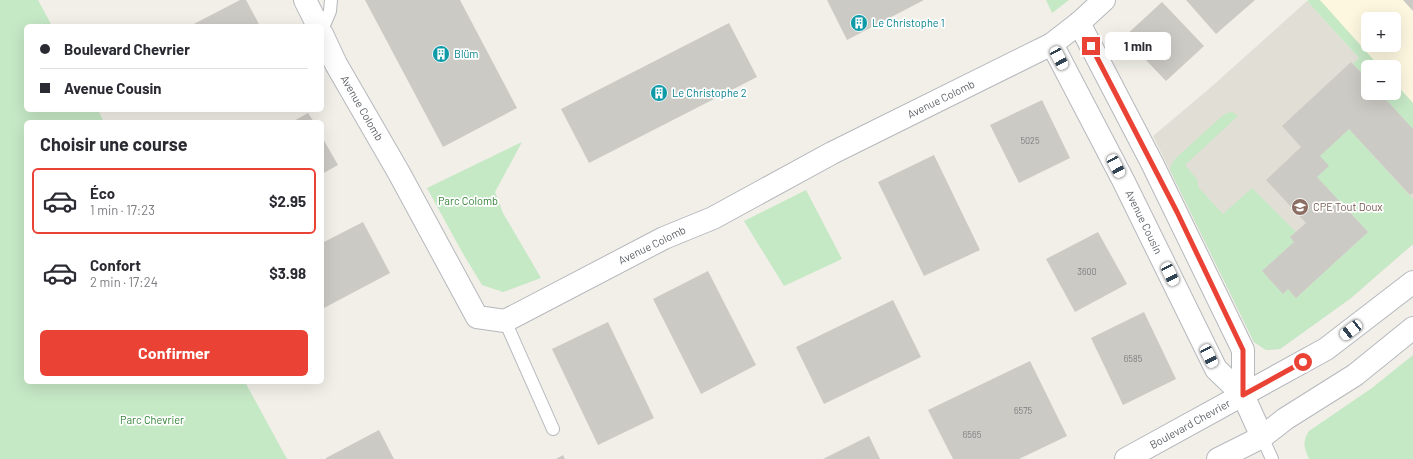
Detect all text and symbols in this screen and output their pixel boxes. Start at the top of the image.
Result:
map controls [1361,12,1401,100]
button: + [1361,12,1401,52]
building icon: Le Christophe 1 [849,13,869,33]
place label: Le Christophe 1 [872,16,945,29]
callout: 1 min [1105,32,1171,60]
route end [1082,37,1100,55]
text: 1 min [1124,38,1152,54]
text: Boulevard Chevrier [64,40,190,58]
building icon: Blüm [431,44,451,64]
car [1048,45,1070,71]
place label: Blüm [454,47,478,60]
button: − [1361,60,1401,100]
street label: Avenue Colomb [338,73,386,143]
street label: Avenue Colomb [905,77,977,120]
text: Avenue Cousin [64,79,162,97]
building icon: Le Christophe 2 [649,83,669,103]
place label: Le Christophe 2 [672,86,747,99]
text: Choisir une course [40,133,188,155]
house number: 5025 [1020,135,1040,146]
car [1105,153,1127,179]
icon: car [42,183,78,219]
text: Éco [90,184,115,202]
street label: Avenue Cousin [1123,188,1166,256]
text: $2.95 [269,192,306,210]
park label: Parc Colomb [438,194,498,207]
school or university icon: CPE Tout Doux [1290,197,1310,217]
place label: CPE Tout Doux [1313,200,1383,213]
text: 1 min · 17:23 [90,202,155,218]
street label: Avenue Colomb [616,223,688,266]
icon: car [42,255,78,291]
text: Confort [90,256,141,274]
car [1159,261,1181,287]
text: $3.98 [269,264,306,282]
house number: 3600 [1077,266,1097,277]
text: 2 min · 17:24 [90,274,158,290]
car [1338,318,1364,342]
button: Confirmer [40,330,308,376]
car [1198,343,1220,369]
house number: 6585 [1124,353,1143,364]
route start [1294,353,1312,371]
street label: Boulevard Chevrier [1147,396,1232,451]
house number: 6575 [1014,405,1032,416]
park label: Parc Chevrier [120,413,184,426]
house number: 6565 [963,429,982,440]

